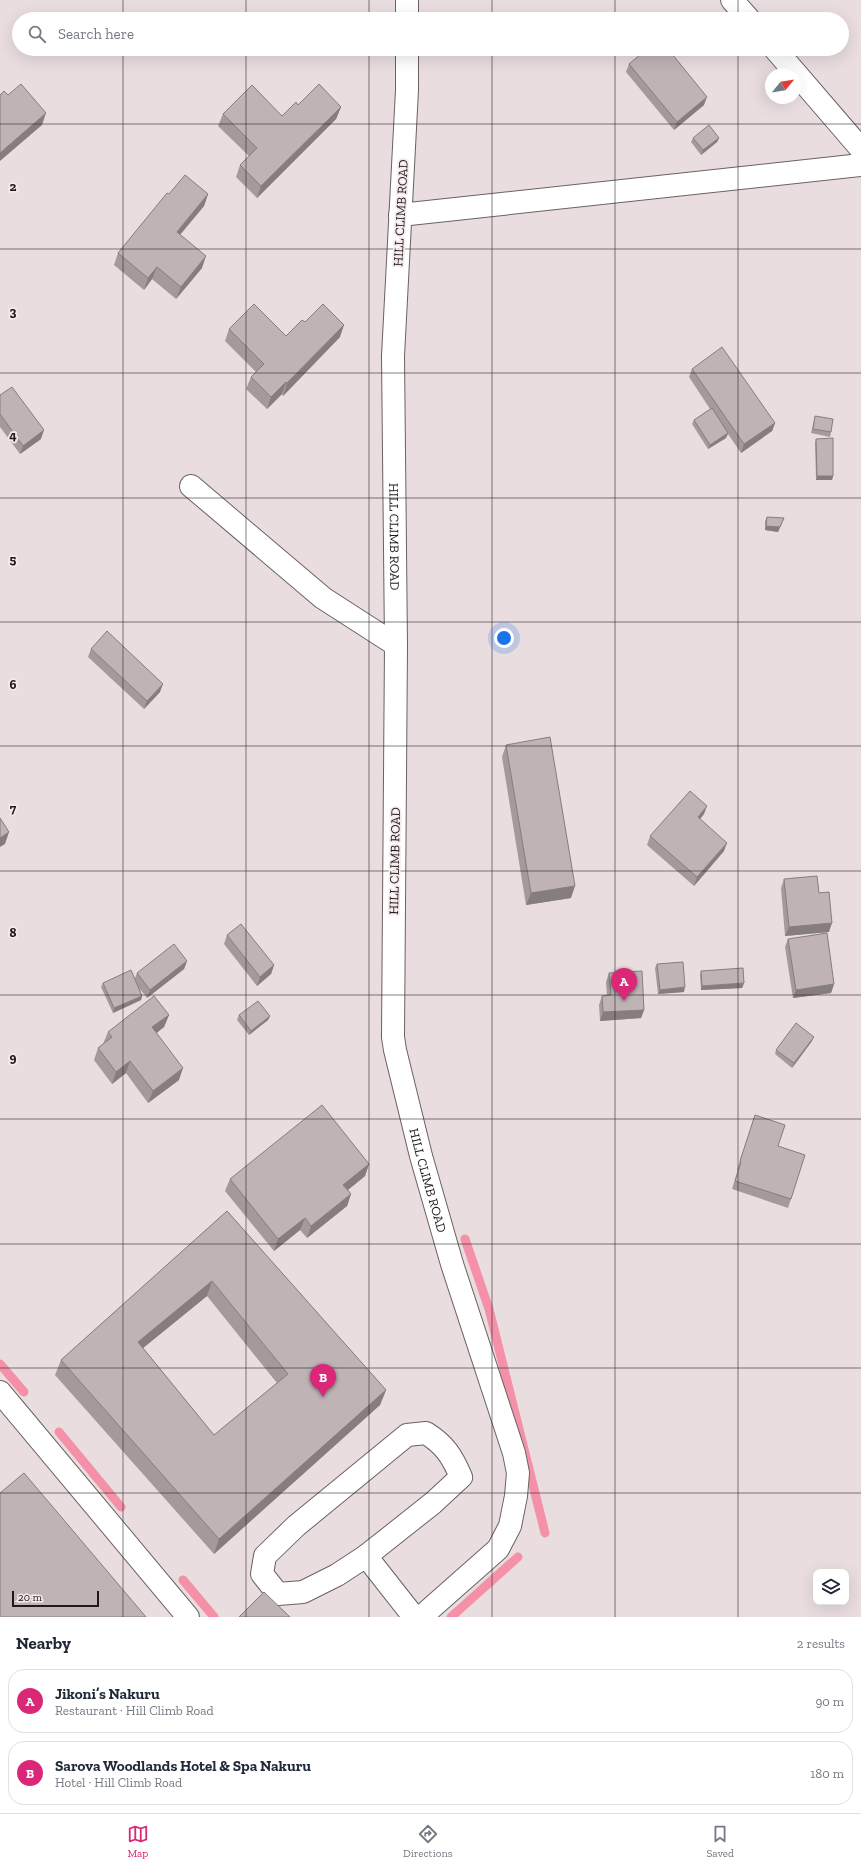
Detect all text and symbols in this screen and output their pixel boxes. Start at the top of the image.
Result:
search box [12,12,849,56]
icon: search [26,23,48,45]
text: Search here [58,25,134,43]
north arrow [765,68,801,104]
street label: HILL CLIMB ROAD [390,159,411,267]
text: 2 [10,179,17,194]
text: 3 [10,304,17,319]
text: 4 [9,428,17,443]
street label: HILL CLIMB ROAD [386,483,402,590]
text: 5 [10,552,17,567]
your location [494,628,514,648]
text: 6 [10,677,17,692]
text: 7 [10,801,17,816]
street label: HILL CLIMB ROAD [386,807,403,915]
text: 8 [9,925,17,940]
pin: A [611,968,637,1001]
text: 9 [10,1050,17,1065]
street label: HILL CLIMB ROAD [406,1127,450,1234]
pin: B [310,1364,336,1397]
map controls [813,1569,849,1605]
button: layers [813,1569,849,1605]
scale bar [12,1589,99,1608]
text: 20 m [18,1591,42,1604]
text: Nearby [16,1633,71,1653]
text: 2 results [797,1636,845,1651]
text: Jikoni’s Nakuru [55,1685,160,1703]
text: A [26,1694,34,1709]
text: 90 m [815,1694,844,1709]
text: Restaurant · Hill Climb Road [55,1703,214,1718]
text: Sarova Woodlands Hotel & Spa Nakuru [55,1757,311,1775]
text: B [26,1766,34,1781]
text: 180 m [810,1766,844,1781]
text: Hotel · Hill Climb Road [55,1775,182,1790]
tab: Map [127,1823,149,1860]
tab: Directions [403,1823,453,1860]
tab: Saved [706,1823,734,1860]

